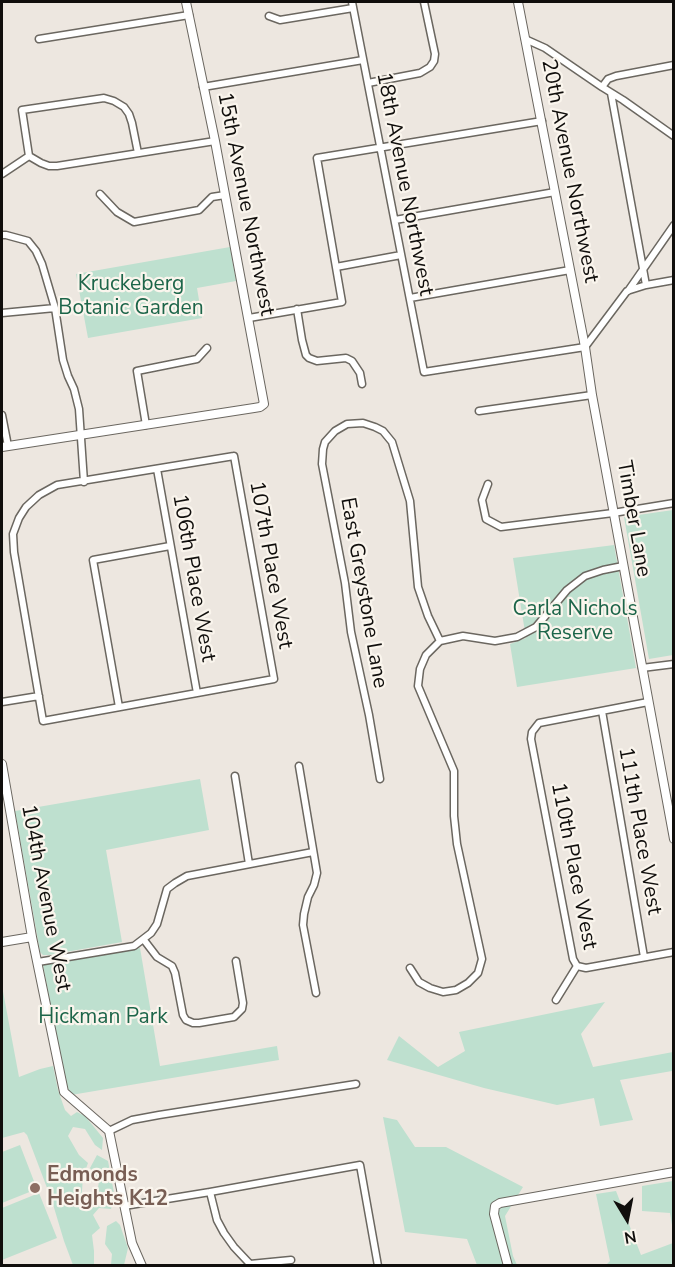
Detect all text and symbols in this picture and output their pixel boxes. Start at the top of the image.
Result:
street label: 20th Avenue Northwest [535,57,603,285]
street label: 18th Avenue Northwest [370,70,438,298]
street label: 15th Avenue Northwest [211,90,279,318]
park label: Kruckeberg Botanic Garden [58,272,204,322]
street label: Timber Lane [610,459,656,579]
street label: 107th Place West [243,479,297,651]
street label: 106th Place West [166,492,220,664]
street label: East Greystone Lane [334,496,392,690]
park label: Carla Nichols Reserve [512,597,638,647]
street label: 111th Place West [612,745,666,917]
street label: 110th Place West [544,780,602,952]
street label: 104th Avenue West [15,802,75,994]
park label: Hickman Park [38,1005,168,1031]
place label: Edmonds Heights K12 [47,1163,168,1213]
marker: Edmonds Heights K12 [28,1181,42,1195]
north arrow [597,1189,657,1249]
text: N [622,1225,638,1249]

